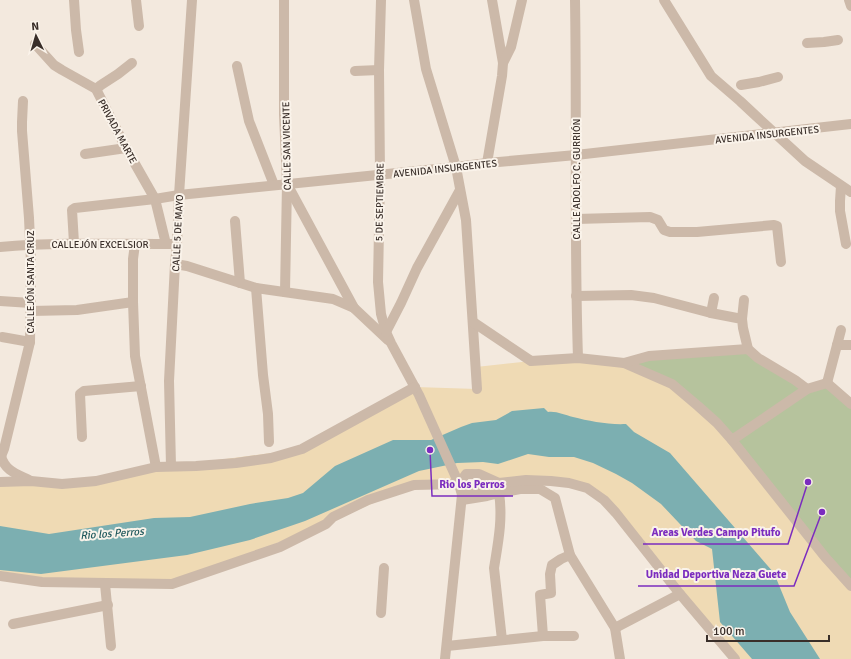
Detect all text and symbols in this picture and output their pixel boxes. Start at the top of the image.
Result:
north arrow [16,16,56,56]
text: N [31,20,40,33]
street label: PRIVADA MARTE [95,97,139,166]
street label: CALLE SAN VICENTE [280,101,294,190]
street label: CALLE ADOLFO C. GURRIÓN [570,119,583,239]
street label: AVENIDA INSURGENTES [715,124,820,146]
street label: AVENIDA INSURGENTES [393,158,498,180]
street label: 5 DE SEPTIEMBRE [373,163,387,241]
street label: CALLE 5 DE MAYO [170,194,186,272]
street label: CALLEJÓN SANTA CRUZ [24,230,37,334]
street label: CALLEJÓN EXCELSIOR [51,238,149,251]
callout: Rio los Perros [432,473,513,496]
text: Rio los Perros [439,478,505,491]
callout: Areas Verdes Campo Pitufo [643,521,788,544]
water label: Rio los Perros [80,525,145,542]
text: Areas Verdes Campo Pitufo [652,526,781,539]
callout: Unidad Deportiva Neza Guete [638,563,794,586]
text: Unidad Deportiva Neza Guete [646,568,787,581]
scale bar [707,617,829,643]
text: 100 m [713,624,745,639]

